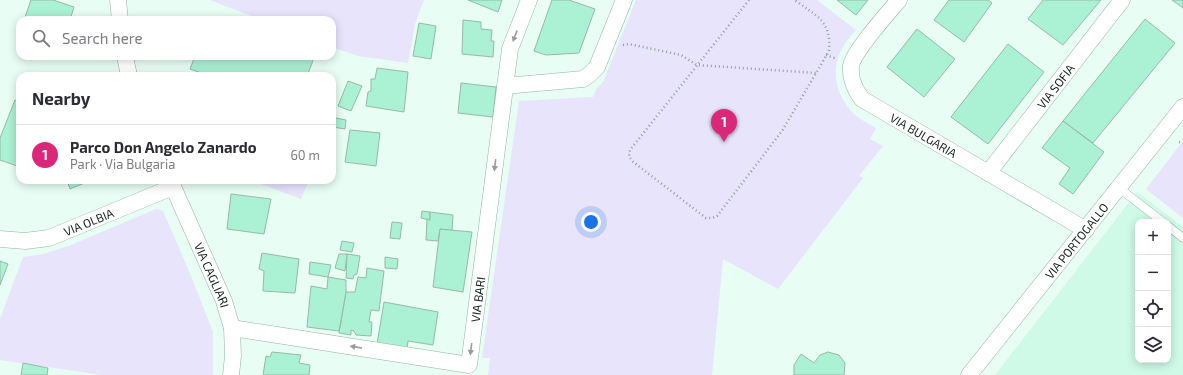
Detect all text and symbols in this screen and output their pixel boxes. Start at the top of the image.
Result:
search box [16,16,336,60]
icon: search [30,27,52,49]
text: Search here [62,29,143,47]
one-way arrow [511,31,517,43]
street label: VIA SOFIA [1034,61,1077,111]
text: Nearby [32,88,90,108]
pin: 1 [711,109,737,142]
street label: VIA BULGARIA [888,110,960,160]
text: Parco Don Angelo Zanardo [70,138,257,156]
text: 1 [42,147,48,163]
text: 60 m [290,147,320,163]
text: Park · Via Bulgaria [70,156,175,172]
one-way arrow [492,159,498,171]
street label: VIA PORTOGALLO [1042,200,1111,281]
street label: VIA OLBIA [62,205,116,238]
your location [581,212,601,232]
map controls [1135,219,1171,363]
button: + [1135,219,1171,255]
street label: VIA CAGLIARI [192,240,232,309]
button: − [1135,255,1171,291]
street label: VIA BARI [468,276,487,323]
button: locate [1135,291,1171,327]
button: layers [1135,327,1171,363]
one-way arrow [468,343,474,355]
one-way arrow [350,344,363,350]

